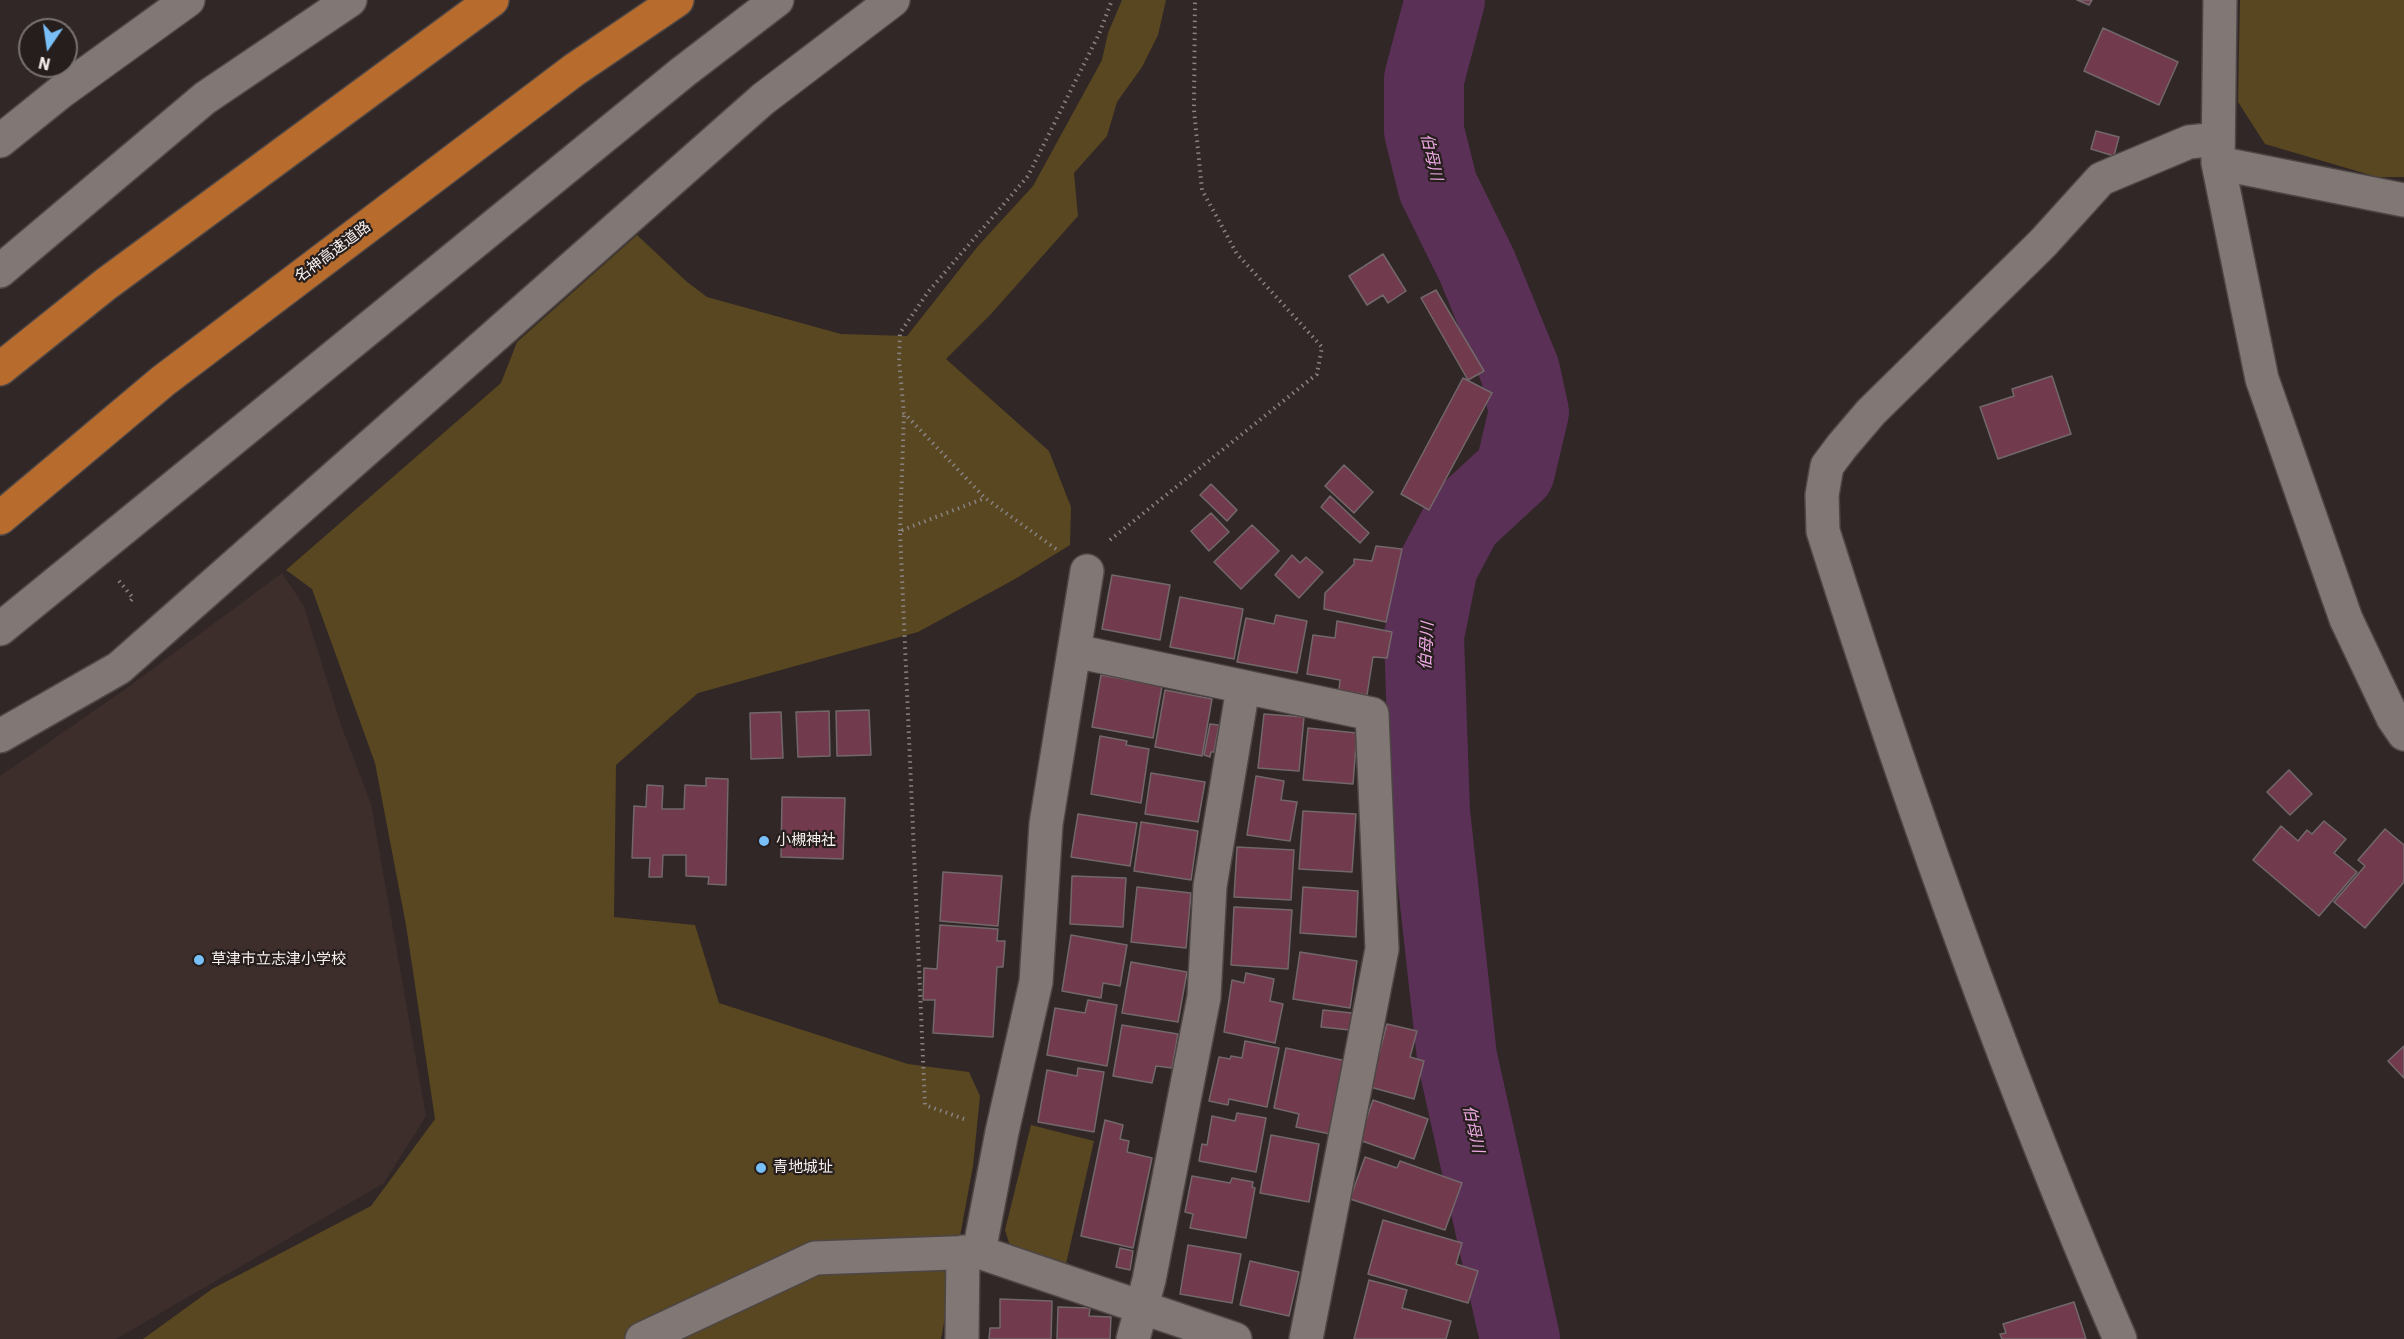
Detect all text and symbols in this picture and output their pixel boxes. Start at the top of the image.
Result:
north arrow [18,18,78,78]
text: N [37,53,52,75]
water label: 伯母川 [1416,131,1446,183]
street label: 名神高速道路 [292,218,374,286]
water label: 伯母川 [1416,622,1438,670]
place label: 小槻神社 [776,832,836,850]
marker: 小槻神社 [757,834,771,848]
place label: 草津市立志津小学校 [211,951,346,969]
marker: 草津市立志津小学校 [192,953,206,967]
water label: 伯母川 [1459,1104,1487,1154]
place label: 青地城址 [773,1159,833,1177]
marker: 青地城址 [754,1161,768,1175]

